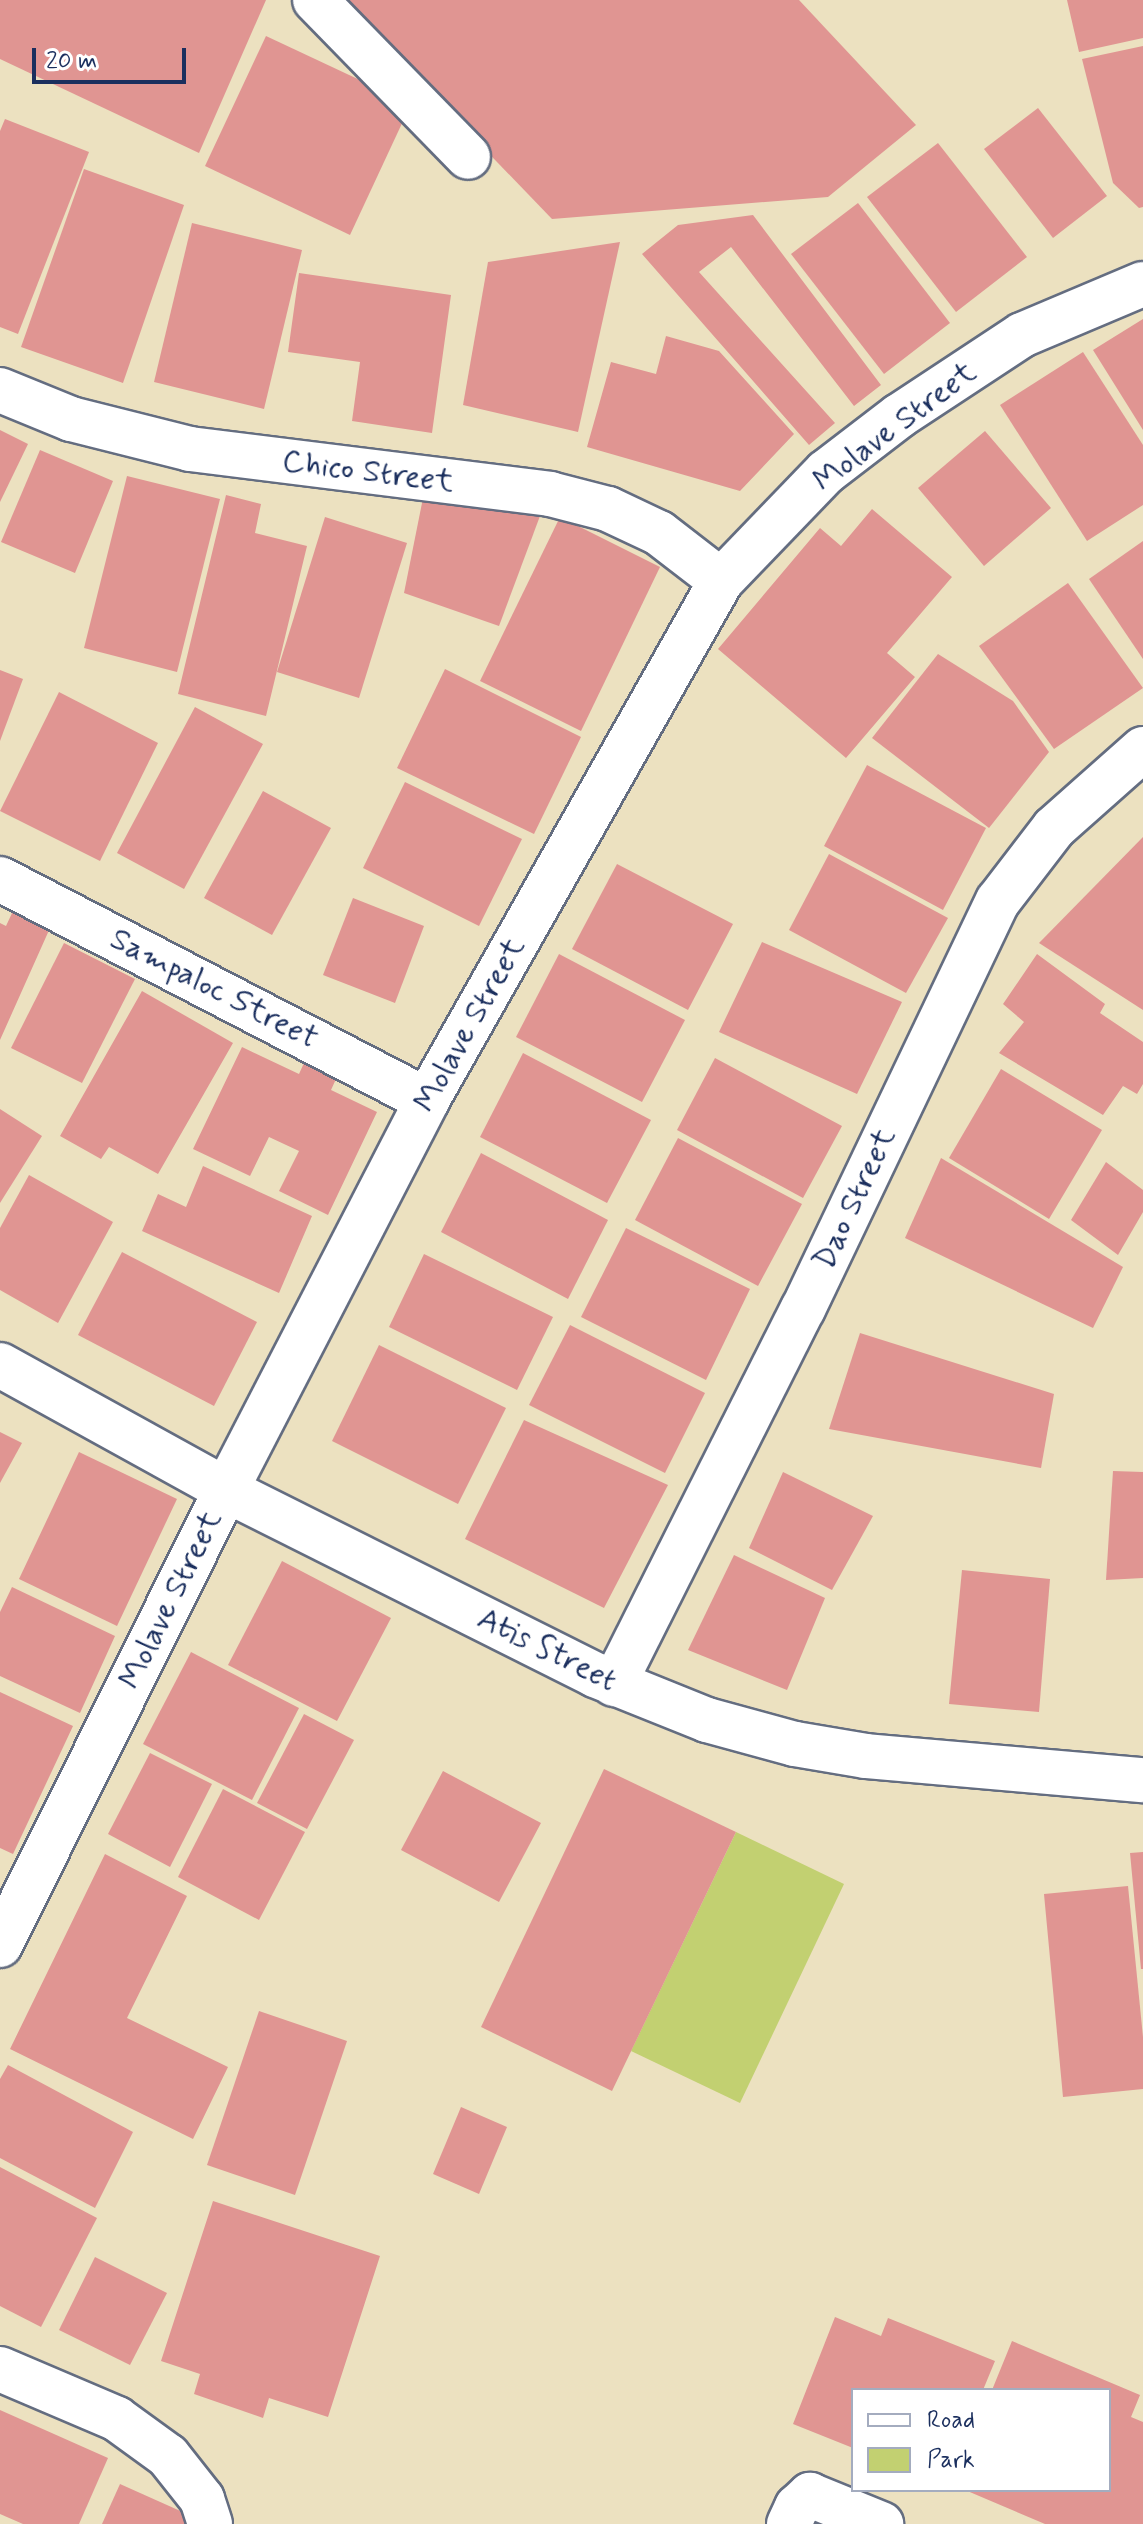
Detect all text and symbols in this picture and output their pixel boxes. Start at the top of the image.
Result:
scale bar [36,32,190,82]
text: 20 m [46,46,97,77]
street label: Molave Street [806,353,984,501]
street label: Chico Street [280,442,456,502]
street label: Sampaloc Street [104,920,324,1058]
street label: Molave Street [406,931,534,1119]
street label: Dao Street [806,1122,904,1276]
street label: Molave Street [111,1504,231,1696]
street label: Atis Street [469,1599,625,1701]
legend [851,2388,1111,2492]
text: Road [927,2405,975,2436]
text: Park [927,2445,975,2476]

